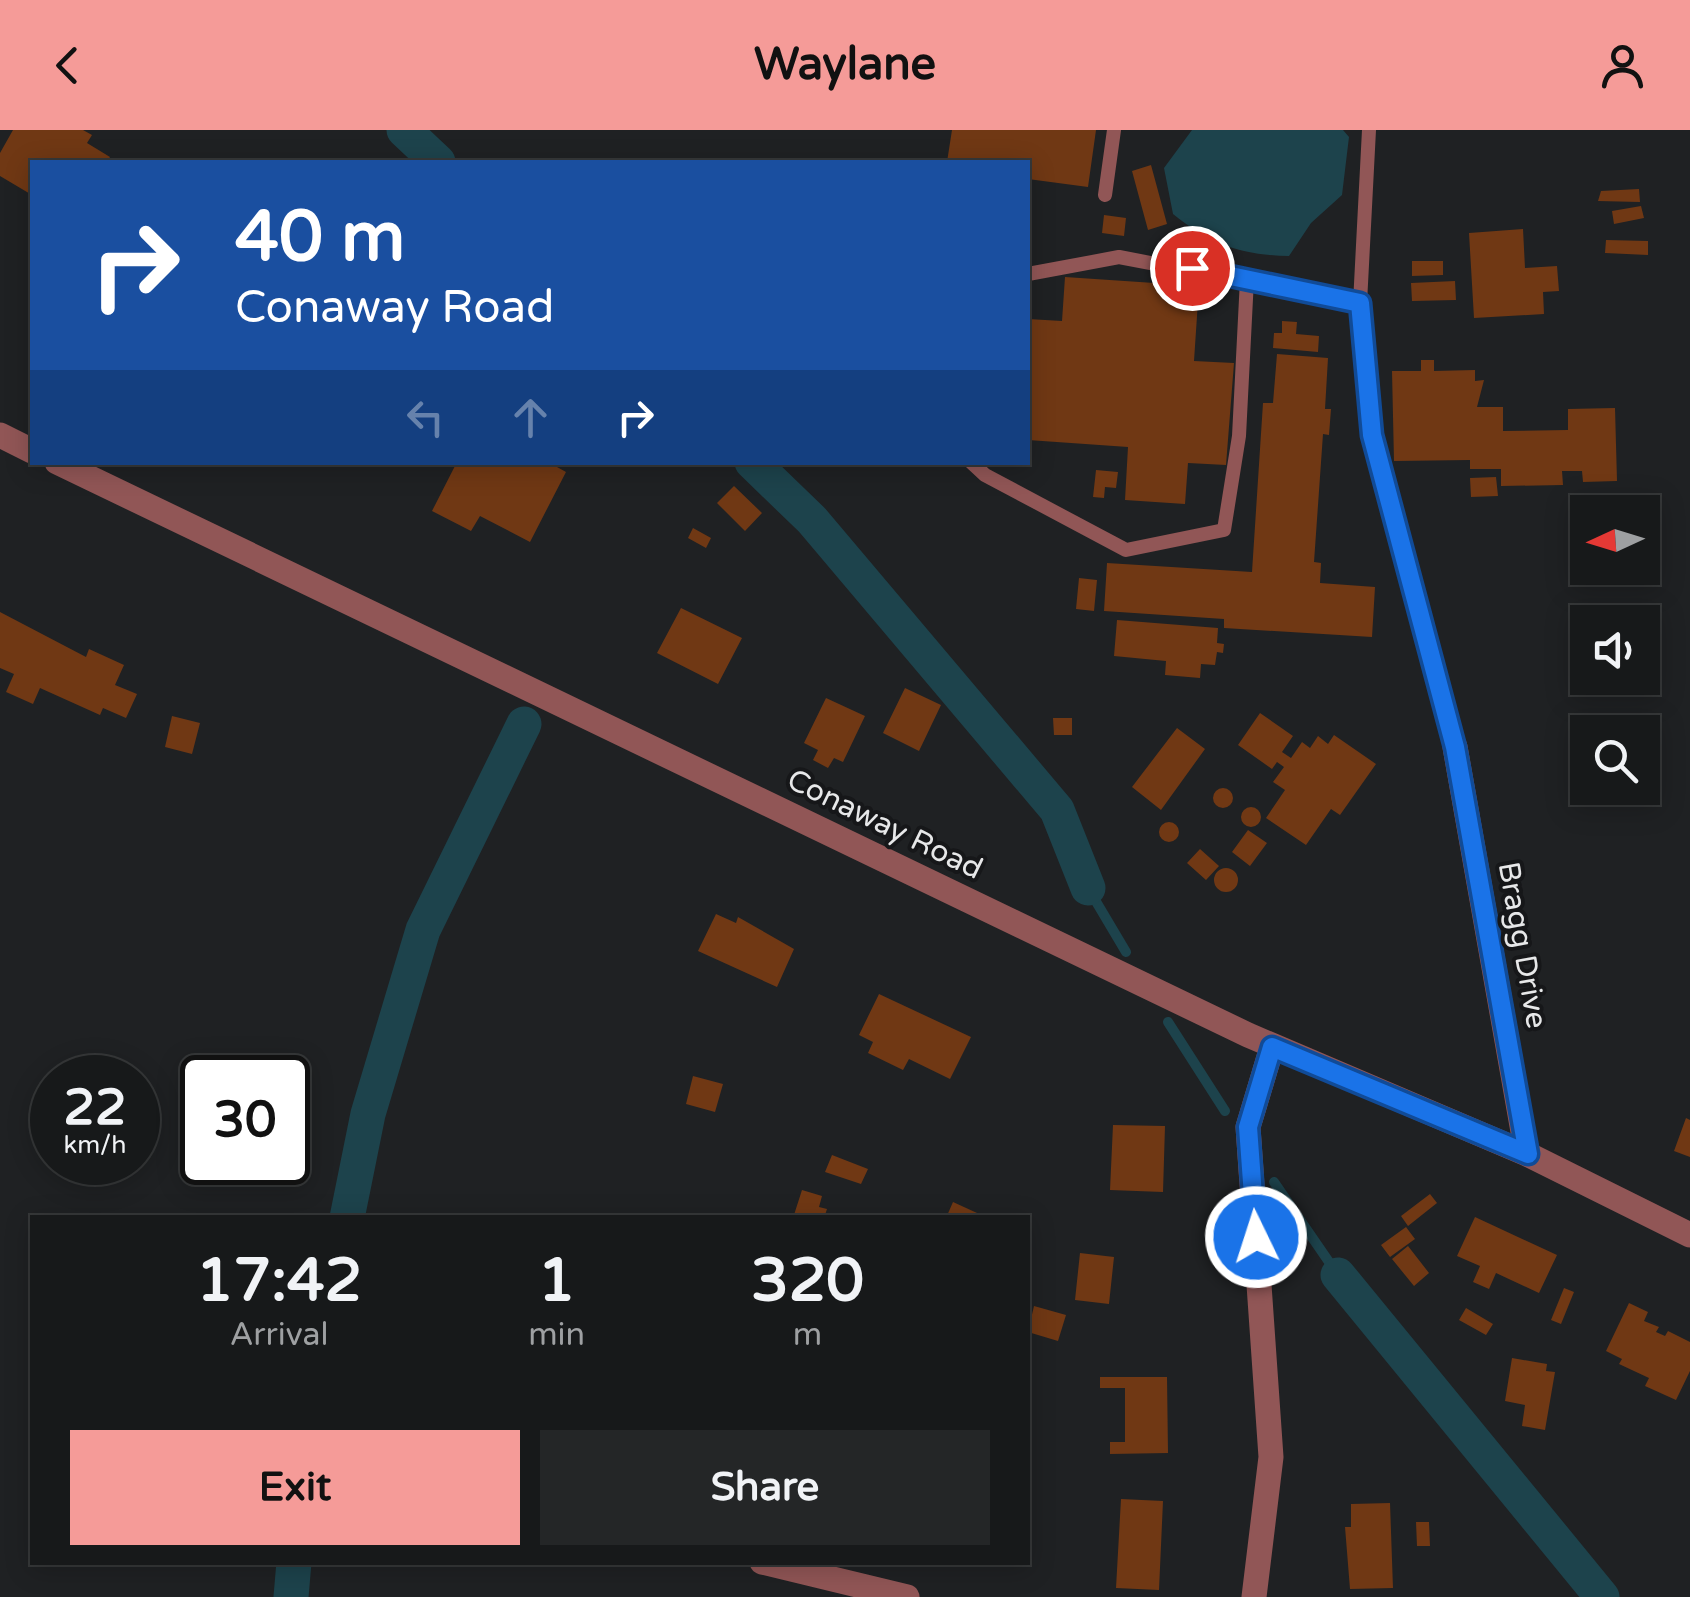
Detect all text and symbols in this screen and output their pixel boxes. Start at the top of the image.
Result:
icon: back [40,38,95,93]
text: Waylane [754,38,936,92]
icon: person [1595,38,1650,93]
text: 40 m [235,196,405,280]
icon: right [70,200,200,330]
pin [1150,226,1235,311]
icon: arrive [1165,241,1220,296]
text: Conaway Road [235,281,554,335]
icon: left [398,390,453,445]
icon: ahead [503,390,558,445]
icon: right [608,390,663,445]
north arrow [1570,495,1660,585]
map controls [1570,495,1660,805]
button: sound [1570,605,1660,695]
button: search [1570,715,1660,805]
street label: Conaway Road [781,761,989,888]
street label: Bragg Drive [1490,859,1555,1031]
speed limit sign: 30 [180,1055,310,1185]
text: 22 [64,1078,126,1138]
text: km/h [64,1130,126,1160]
position arrow [1204,1185,1308,1289]
text: 17:42 [196,1245,362,1317]
text: 1 [538,1245,575,1317]
text: 320 [751,1245,864,1317]
text: Arrival [230,1316,329,1354]
text: min [528,1316,585,1354]
text: m [793,1316,822,1354]
button: Exit [70,1430,520,1545]
button: Share [540,1430,990,1545]

